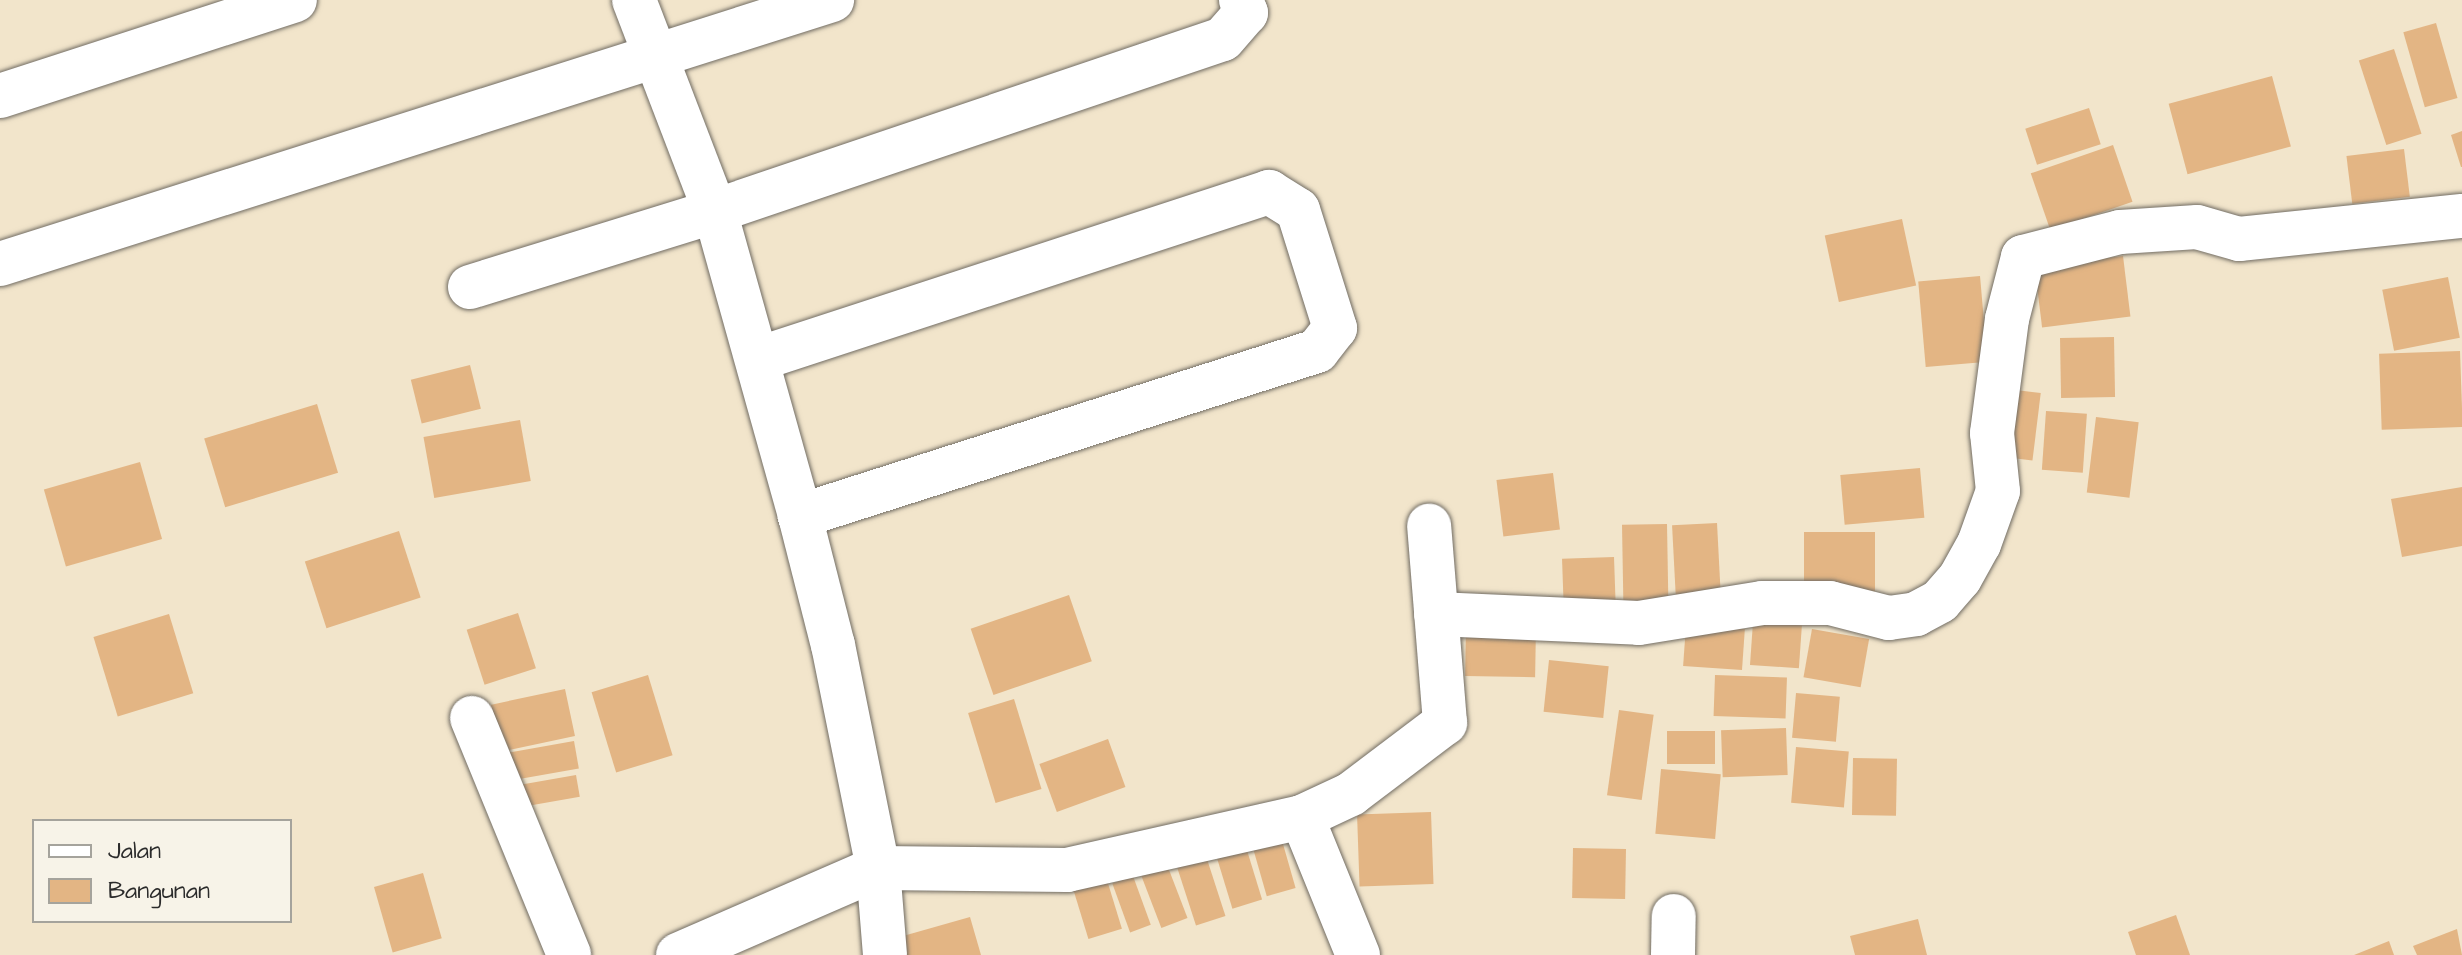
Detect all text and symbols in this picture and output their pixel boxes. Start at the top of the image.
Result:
legend [32,819,292,923]
text: Jalan [108,834,161,868]
text: Bangunan [108,874,210,908]

